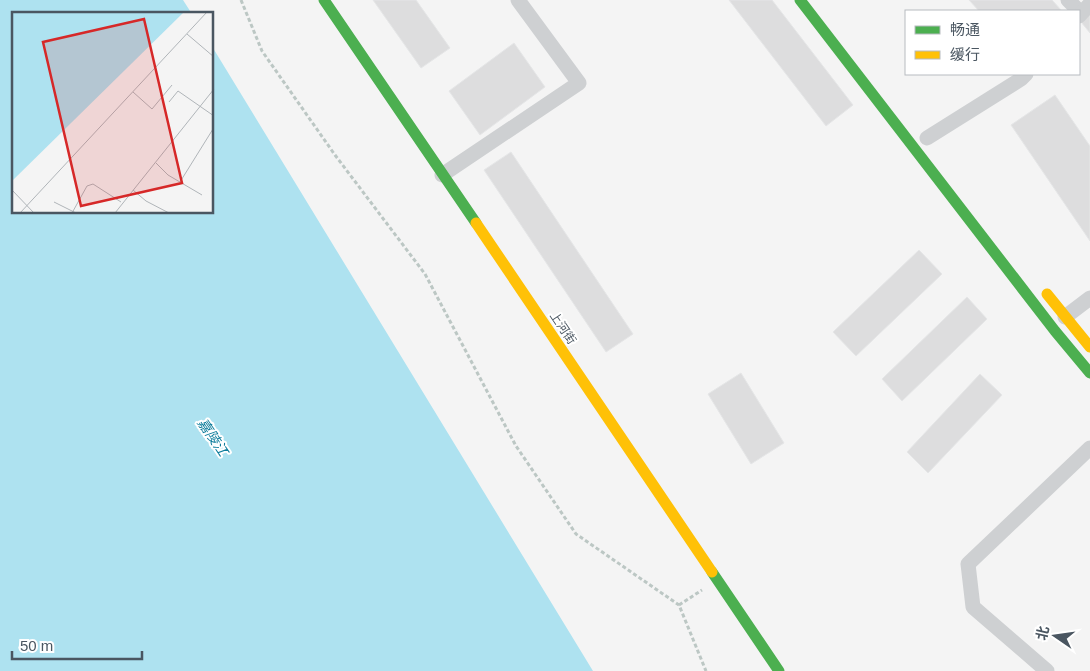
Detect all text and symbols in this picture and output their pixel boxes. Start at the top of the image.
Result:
legend [905,10,1080,75]
inset map [12,12,214,214]
text: 畅通 [950,21,980,38]
text: 缓行 [950,46,980,63]
street label: 上河街 [547,309,579,347]
water label: 嘉陵江 [195,415,232,461]
north arrow [1030,611,1080,661]
text: 北 [1033,624,1052,642]
scale bar [12,628,142,660]
text: 50 m [20,637,53,654]

